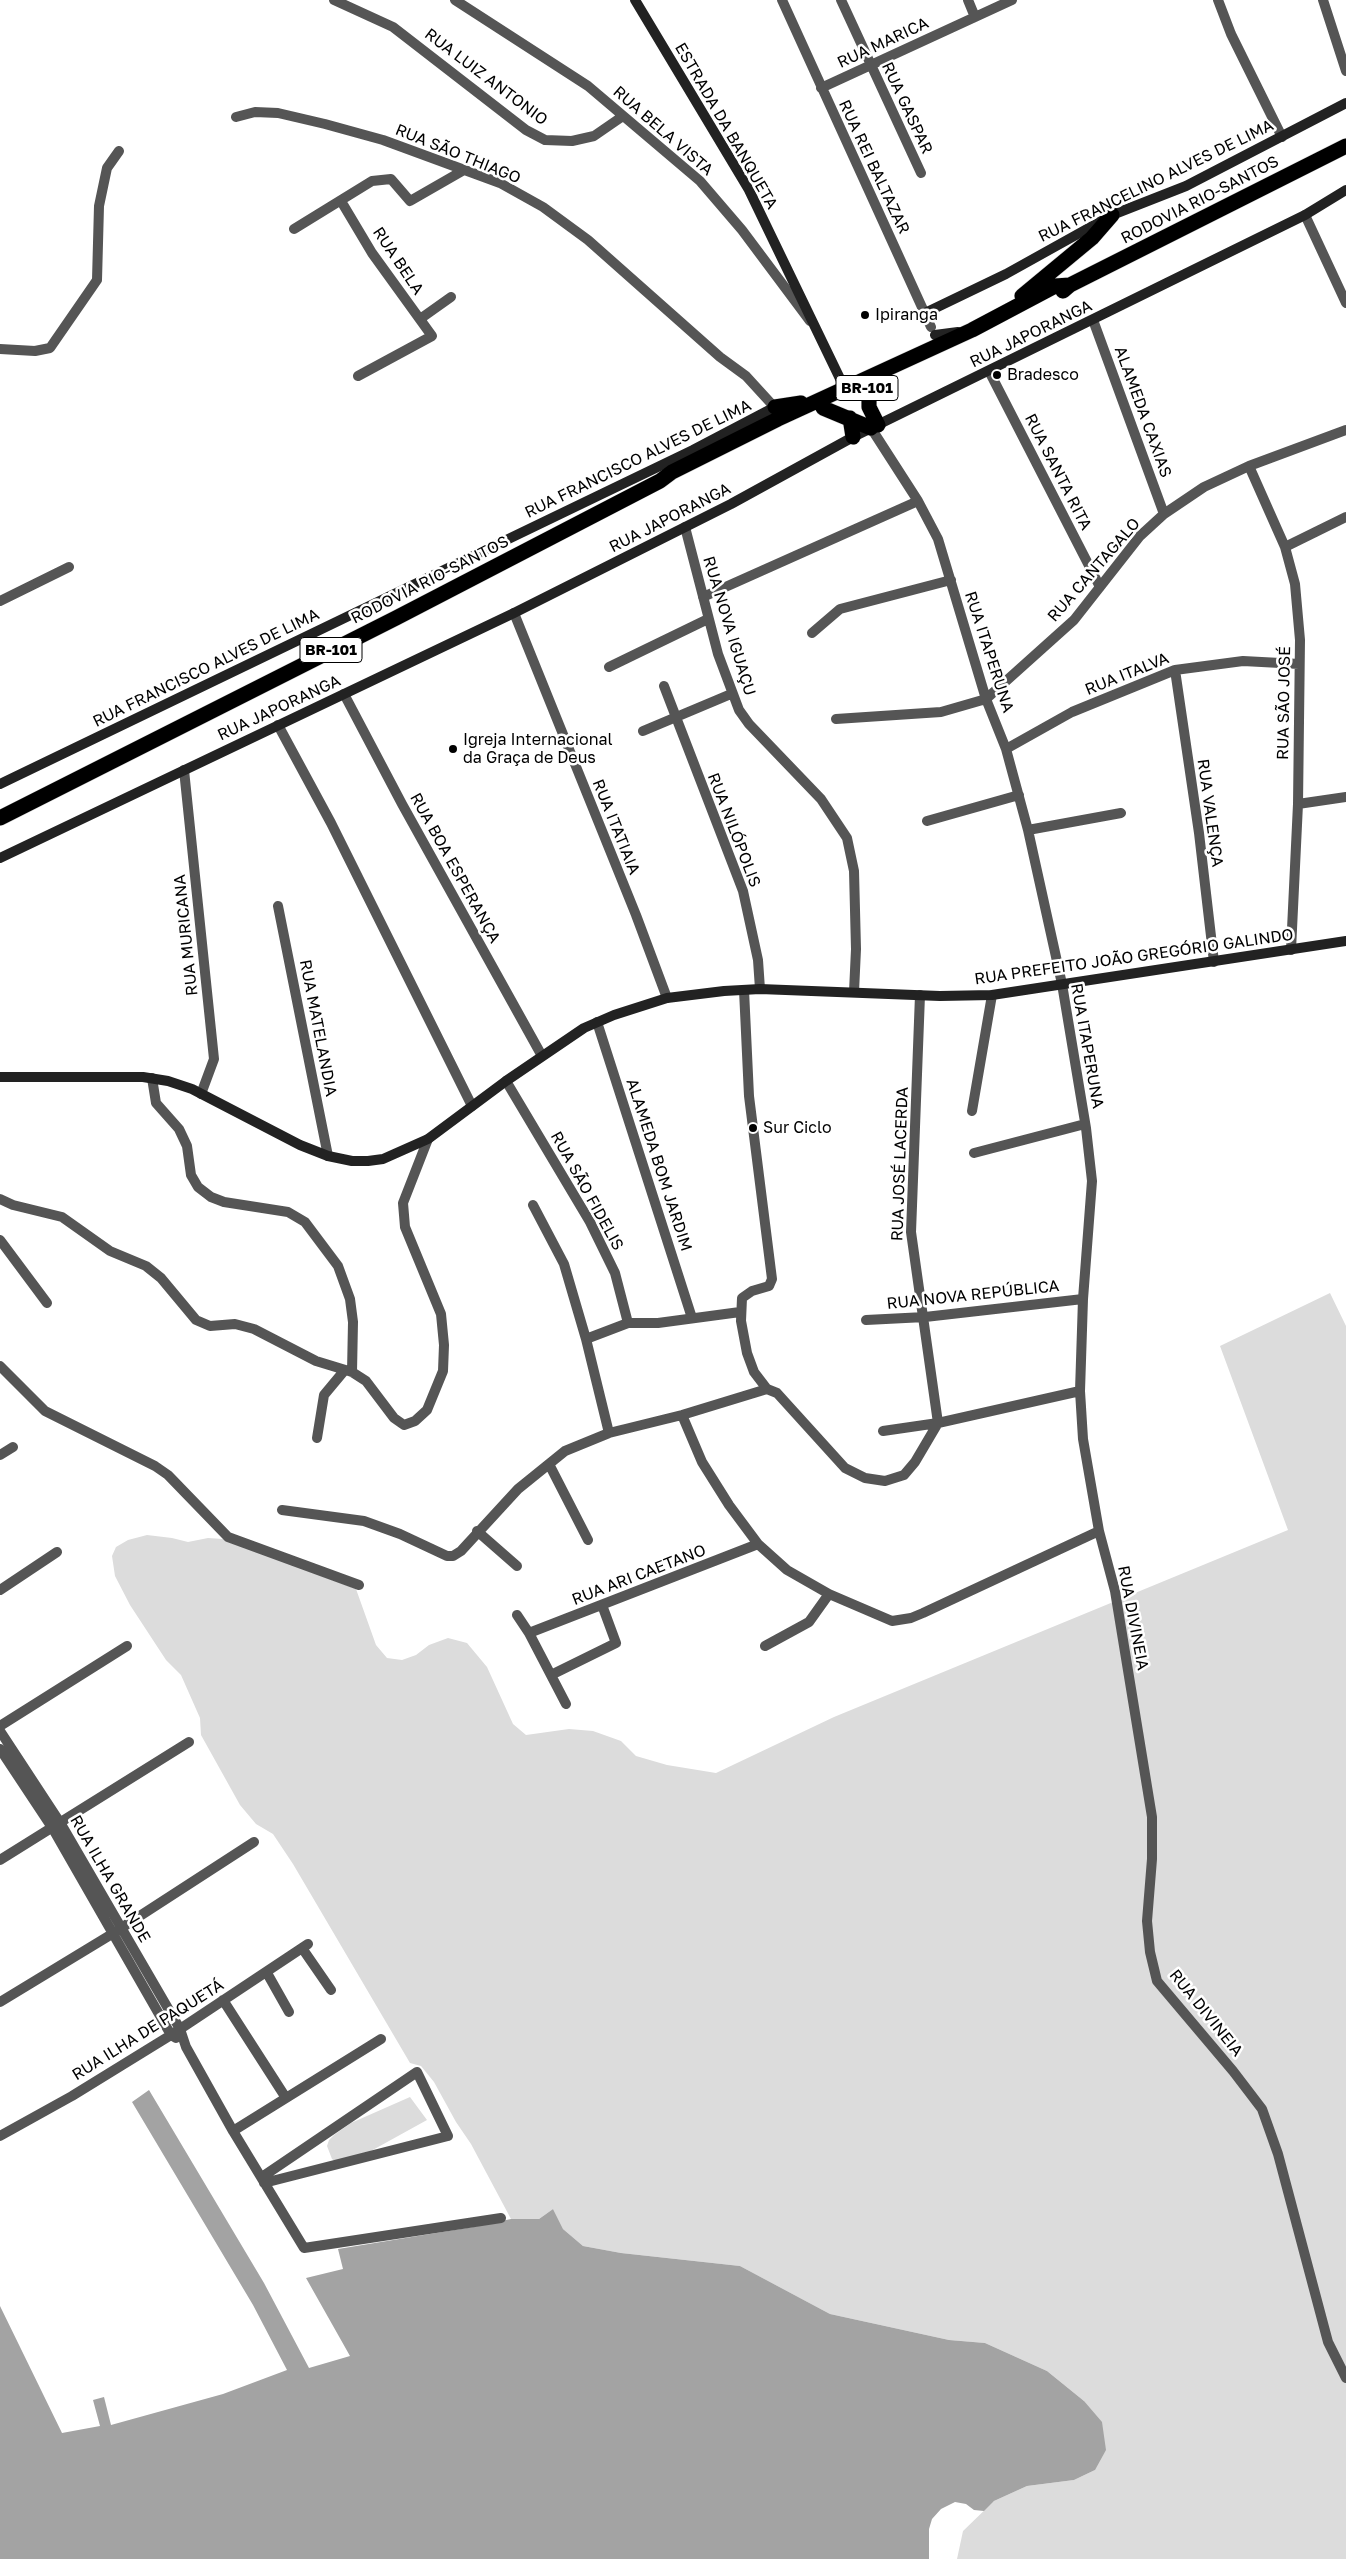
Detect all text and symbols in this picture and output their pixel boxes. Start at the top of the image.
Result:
street label: RUA MARICA [834,14,932,72]
street label: RUA LUIZ ANTONIO [421,25,551,129]
street label: ESTRADA DA BANQUETA [671,40,781,212]
street label: RUA GASPAR [877,59,937,157]
street label: RUA BELA VISTA [609,82,717,180]
street label: RUA REI BALTAZAR [834,97,914,237]
street label: RUA FRANCELINO ALVES DE LIMA [1035,116,1277,246]
street label: RUA SÃO THIAGO [392,120,524,188]
street label: RODOVIA RIO-SANTOS [1118,152,1282,248]
street label: RUA BELA [368,224,428,298]
street label: RUA JAPORANGA [967,296,1095,372]
place label: Ipiranga [875,305,938,325]
marker: Ipiranga [859,309,871,321]
street label: ALAMEDA CAXIAS [1110,344,1176,480]
place label: Bradesco [1007,365,1079,385]
marker: Bradesco [991,369,1003,381]
road number: BR-101 [836,376,898,400]
street label: RUA FRANCISCO ALVES DE LIMA [522,396,754,522]
street label: RUA SANTA RITA [1020,411,1096,533]
street label: RUA JAPORANGA [606,479,734,557]
street label: RUA CANTAGALO [1044,514,1144,626]
street label: RODOVIA RIO-SANTOS [348,532,512,628]
street label: RUA NOVA IGUAÇU [699,554,759,698]
street label: RUA ITAPERUNA [960,589,1018,715]
street label: RUA FRANCISCO ALVES DE LIMA [90,605,322,731]
road number: BR-101 [300,638,362,662]
street label: RUA SÃO JOSÉ [1273,646,1295,760]
street label: RUA ITALVA [1082,649,1172,699]
street label: RUA JAPORANGA [214,671,344,745]
place label: Igreja Internacional da Graça de Deus [463,730,613,768]
marker: Igreja Internacional da Graça de Deus [447,743,459,755]
street label: RUA VALENÇA [1193,758,1227,868]
street label: RUA NILÓPOLIS [703,770,765,890]
street label: RUA ITATIAIA [588,777,644,877]
street label: RUA BOA ESPERANÇA [406,790,504,946]
street label: RUA MURICANA [170,873,202,997]
street label: RUA PREFEITO JOÃO GREGÓRIO GALINDO [973,925,1295,989]
street label: RUA MATELANDIA [295,958,341,1098]
street label: RUA ITAPERUNA [1067,982,1107,1110]
street label: ALAMEDA BOM JARDIM [622,1076,696,1254]
street label: RUA JOSÉ LACERDA [888,1086,912,1242]
place label: Sur Ciclo [763,1118,832,1138]
marker: Sur Ciclo [747,1122,759,1134]
street label: RUA SÃO FIDELIS [546,1128,628,1254]
street label: RUA NOVA REPÚBLICA [886,1276,1060,1314]
street label: RUA ARI CAETANO [569,1541,709,1609]
street label: RUA DIVINEIA [1113,1564,1153,1672]
street label: RUA ILHA GRANDE [66,1812,154,1946]
street label: RUA DIVINEIA [1165,1966,1247,2060]
street label: RUA ILHA DE PAQUETÁ [69,1975,227,2085]

